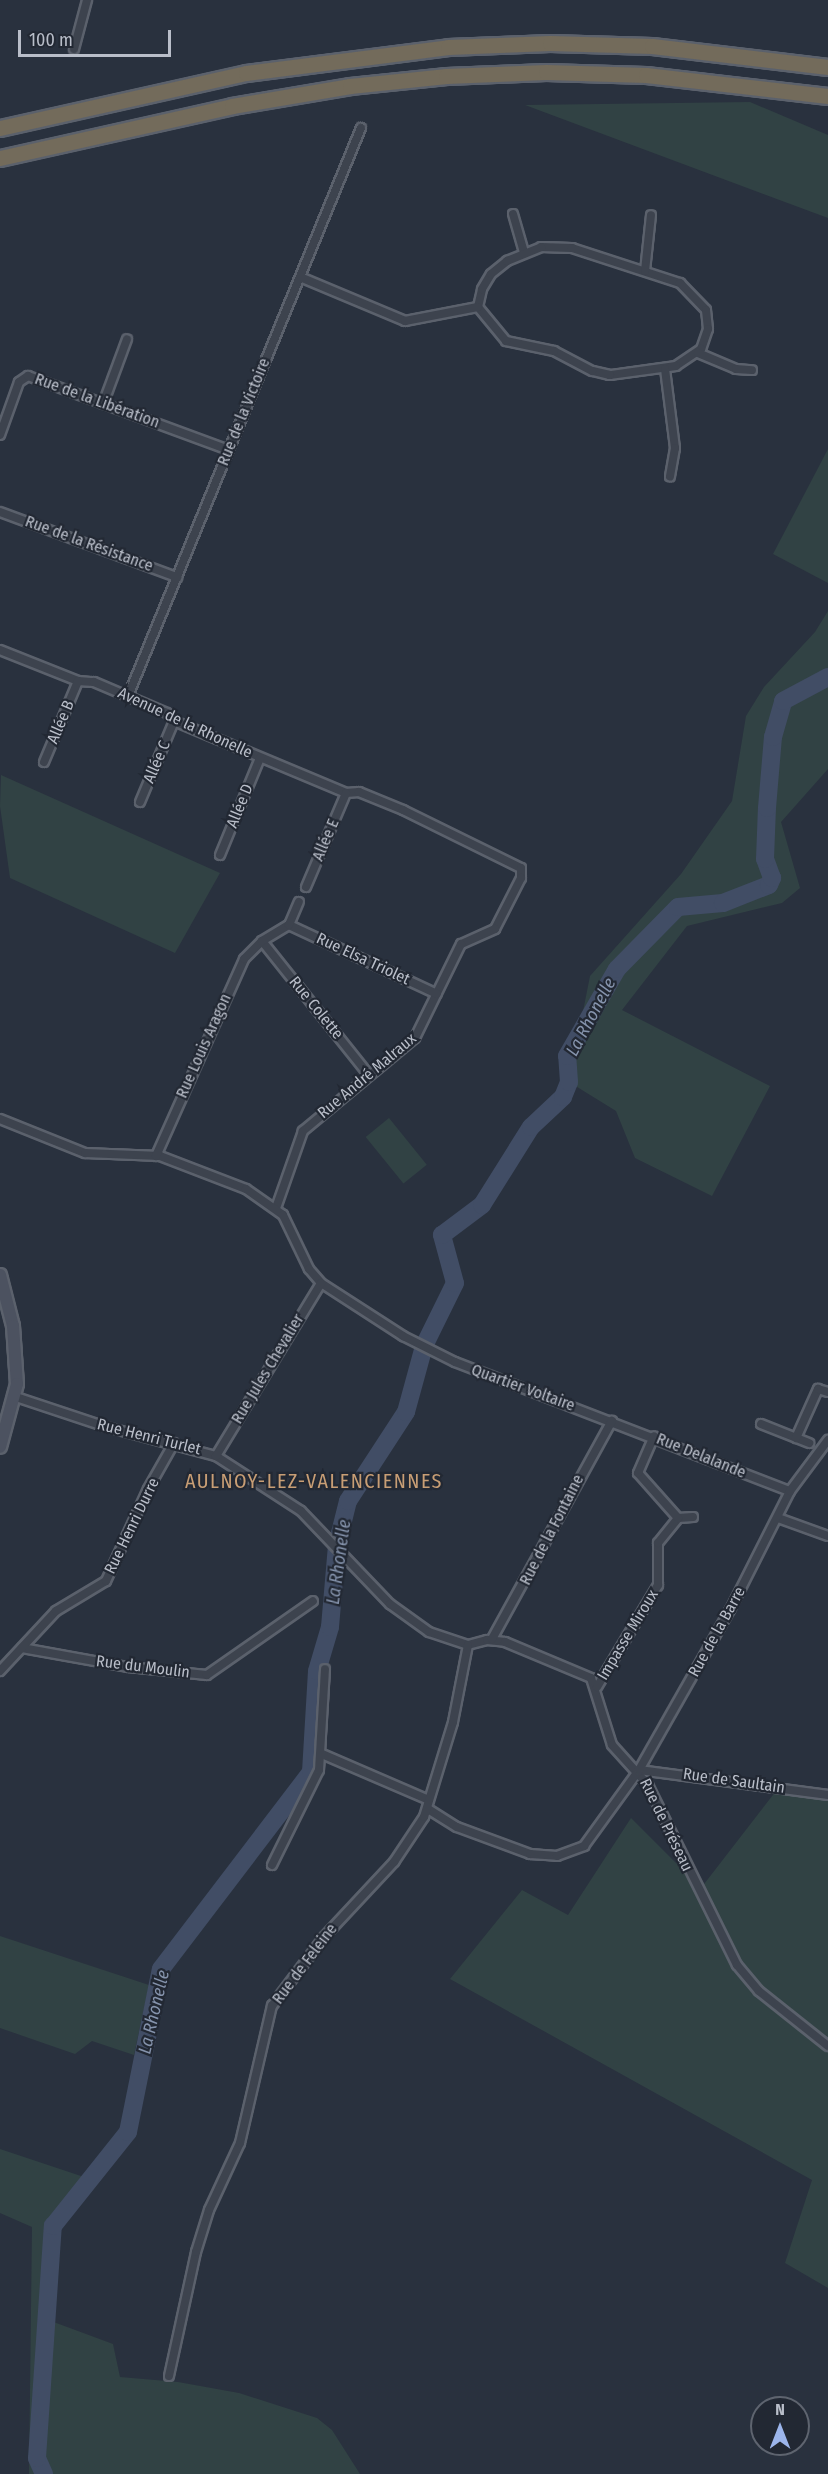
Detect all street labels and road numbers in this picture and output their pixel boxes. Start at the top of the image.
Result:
street label: Rue de la Victoire [214,355,274,469]
street label: Rue de la Libération [32,370,162,432]
street label: Rue de la Résistance [22,512,156,576]
street label: Avenue de la Rhonelle [115,683,255,763]
street label: Allée B [43,697,79,747]
street label: Allée C [139,738,175,786]
street label: Allée D [223,781,257,831]
street label: Allée E [309,816,343,864]
street label: Rue Elsa Triolet [313,929,413,989]
street label: Rue Colette [285,973,347,1043]
street label: Rue Louis Aragon [172,991,236,1101]
street label: Rue André Malraux [314,1029,420,1123]
street label: Rue Jules Chevalier [228,1311,308,1427]
street label: Quartier Voltaire [469,1360,577,1416]
street label: Rue Henri Turlet [95,1415,203,1459]
street label: Rue Delalande [654,1429,748,1483]
street label: Rue de la Fontaine [516,1472,588,1588]
street label: Rue Henri Durre [100,1475,164,1577]
street label: Rue de la Barre [684,1584,750,1680]
street label: Impasse Miroux [593,1586,663,1684]
street label: Rue du Moulin [95,1652,191,1682]
street label: Rue de Saultain [682,1764,786,1798]
street label: Rue de Préseau [635,1775,697,1875]
street label: Rue de Feleine [269,1920,341,2008]

